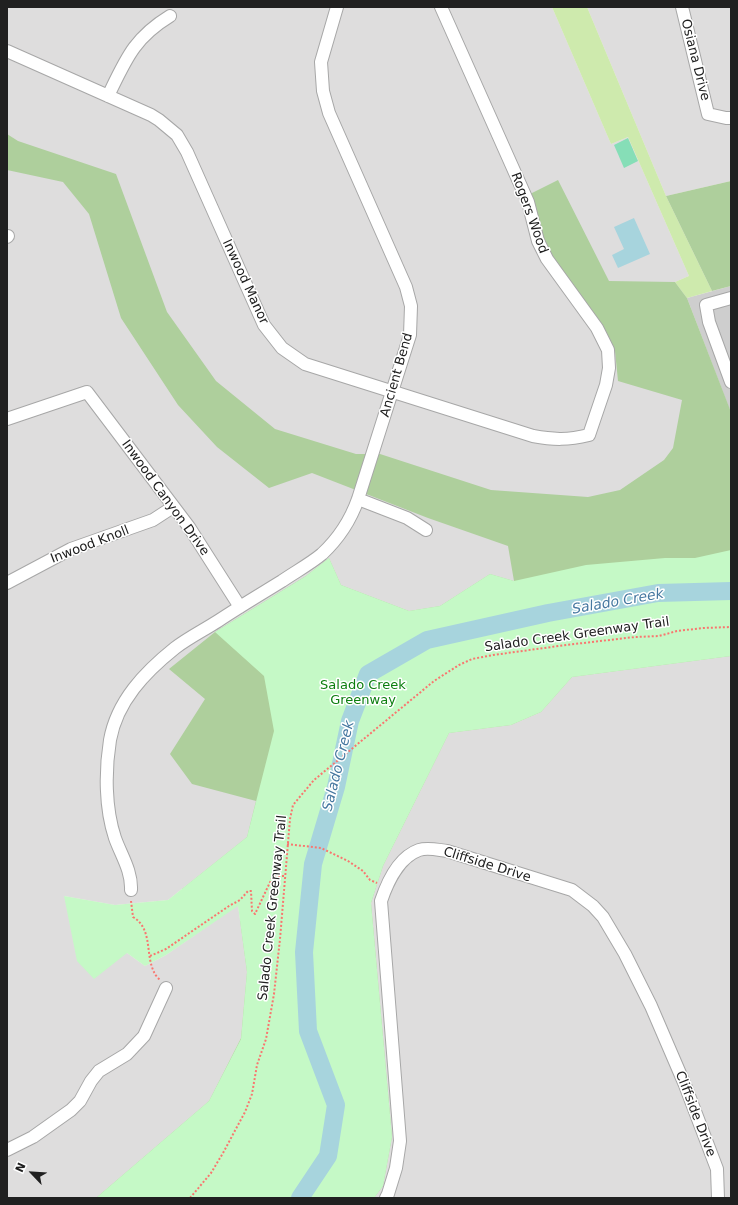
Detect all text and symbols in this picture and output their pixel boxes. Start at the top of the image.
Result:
street label: Osiana Drive [677,18,713,102]
street label: Rogers Wood [507,170,551,256]
street label: Inwood Manor [219,237,271,327]
street label: Ancient Bend [378,331,416,419]
street label: Inwood Canyon Drive [118,437,212,559]
street label: Inwood Knoll [48,523,132,567]
water label: Salado Creek [571,586,665,618]
street label: Salado Creek Greenway Trail [484,614,670,656]
park label: Salado Creek Greenway [320,678,406,709]
water label: Salado Creek [320,719,358,813]
street label: Salado Creek Greenway Trail [256,815,290,1001]
street label: Cliffside Drive [441,844,533,886]
street label: Cliffside Drive [671,1069,719,1159]
north arrow [12,1153,52,1193]
text: N [13,1161,29,1175]

